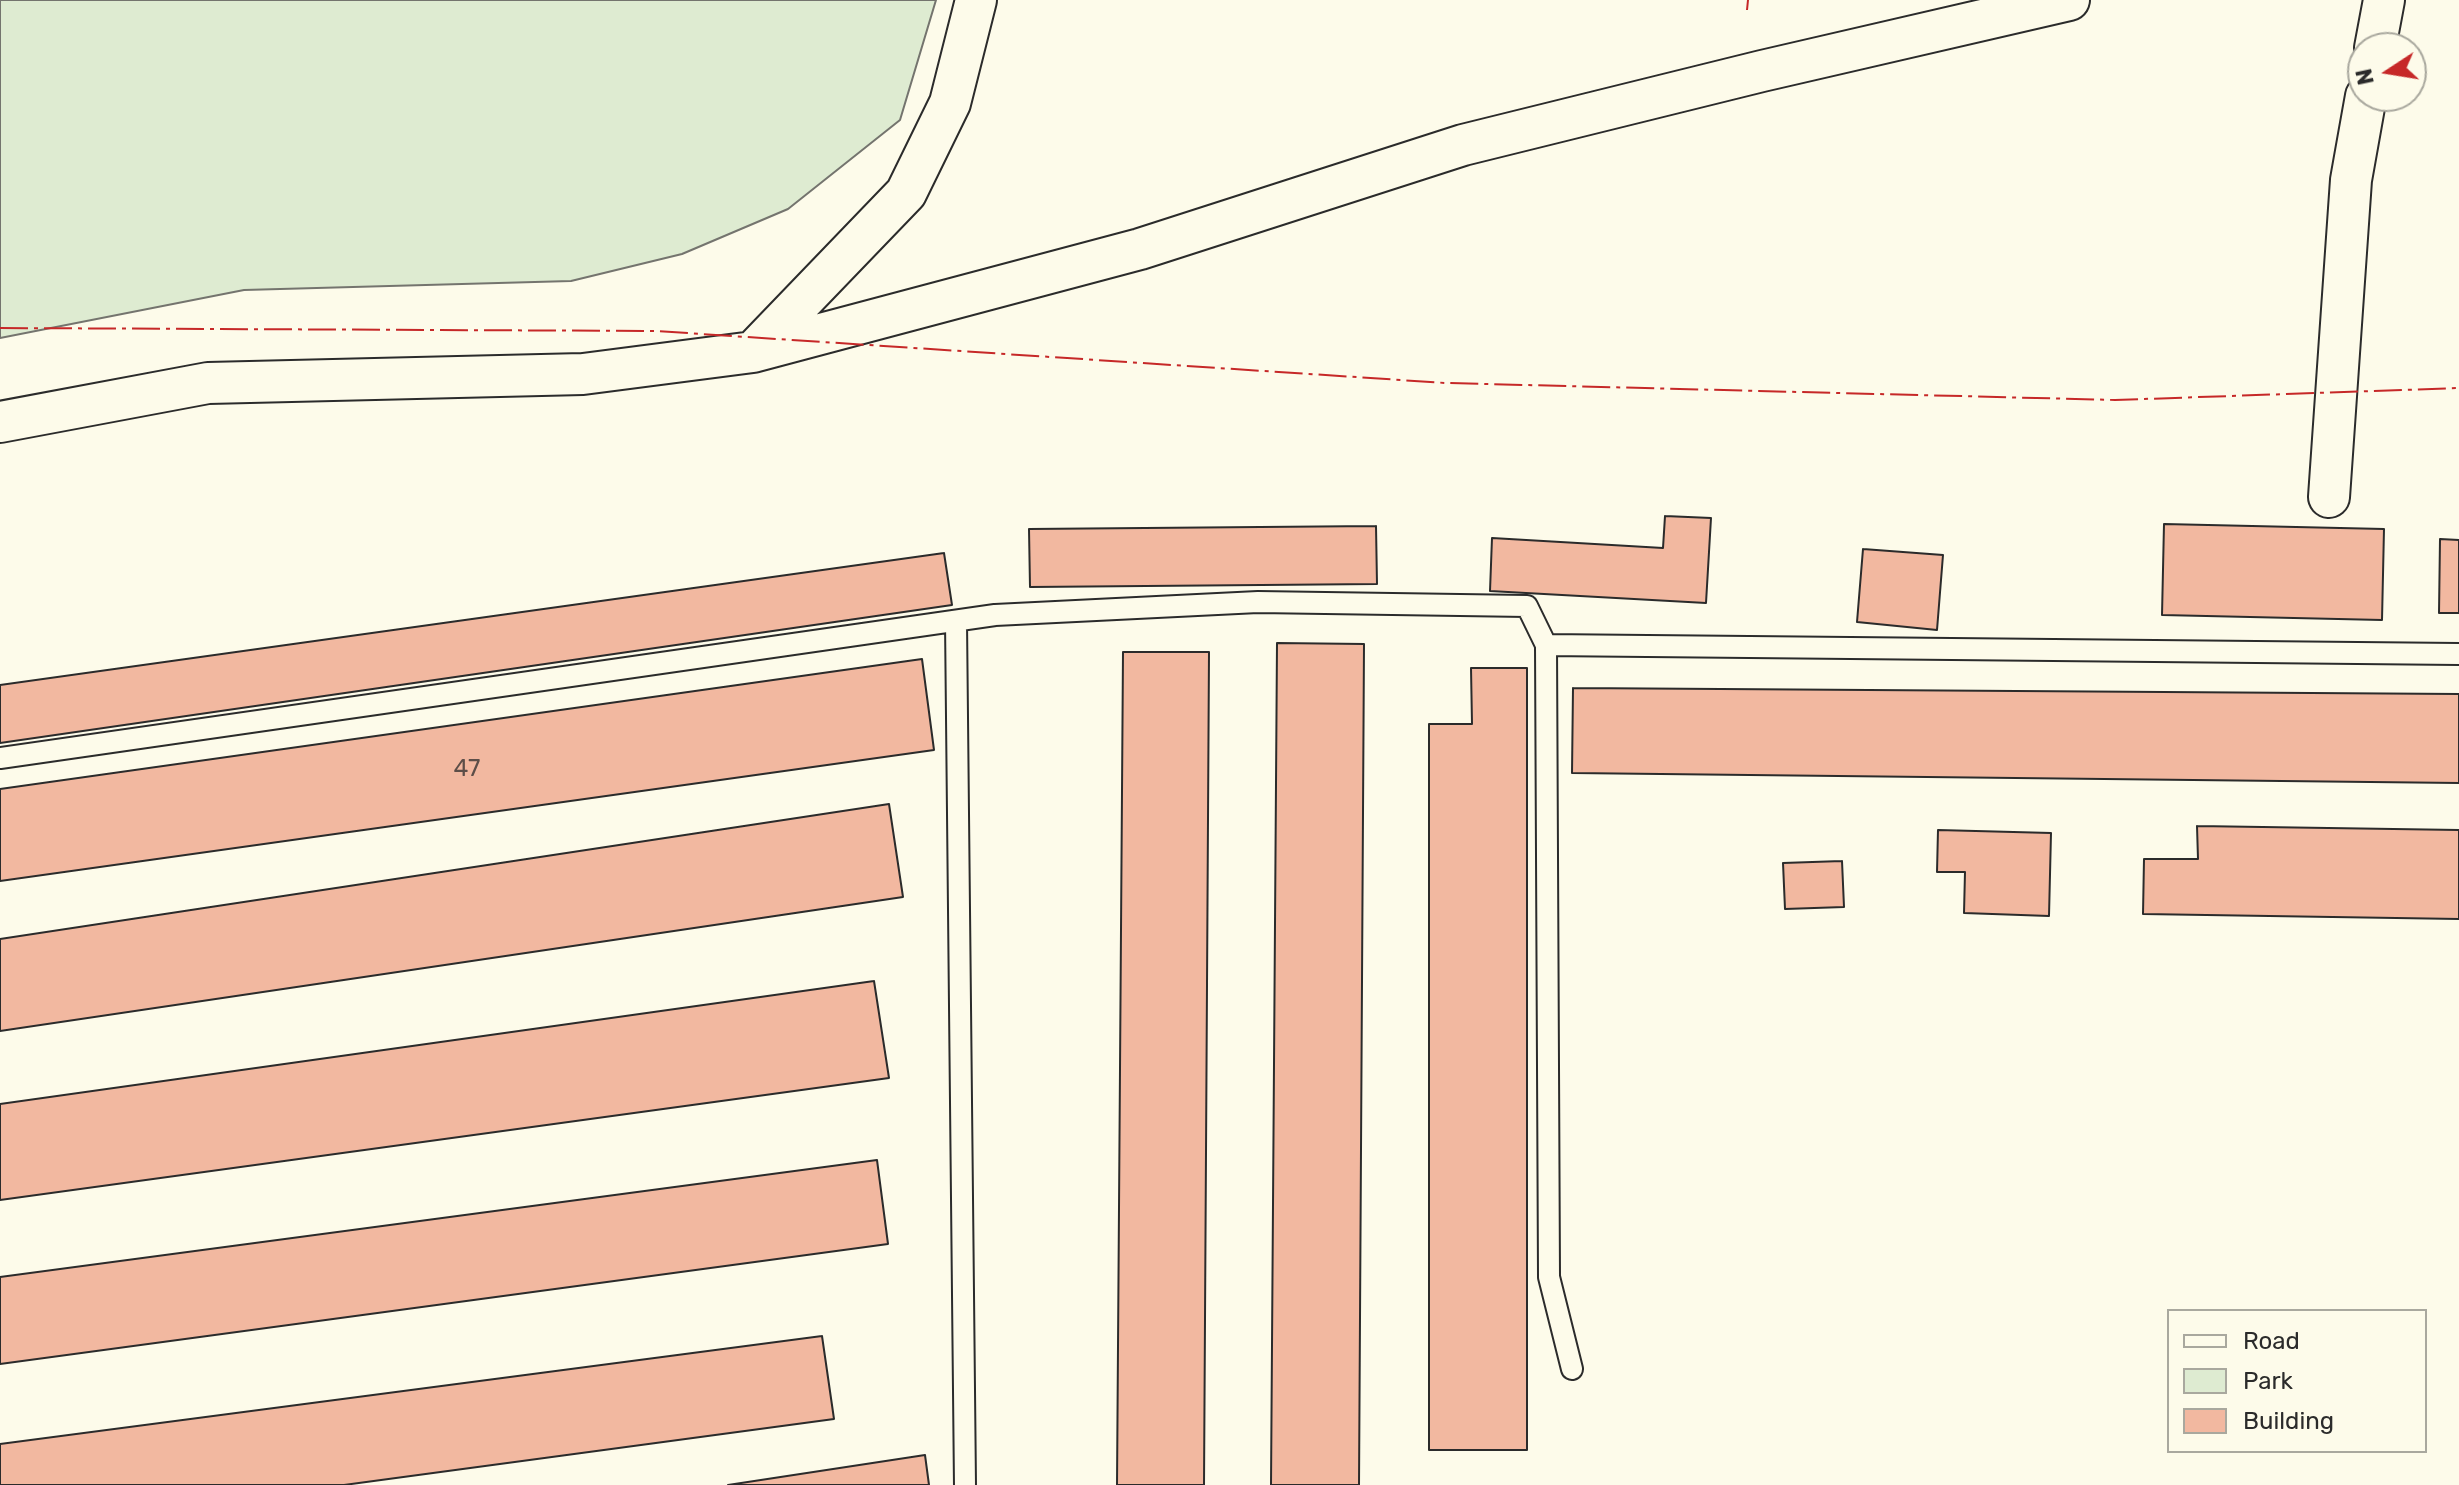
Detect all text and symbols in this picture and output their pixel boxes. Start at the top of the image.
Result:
north arrow [2347,32,2427,112]
text: N [2350,66,2380,87]
house number: 47 [454,755,480,783]
legend [2167,1309,2427,1453]
text: Road [2243,1327,2300,1355]
text: Park [2243,1367,2293,1395]
text: Building [2243,1407,2334,1435]

